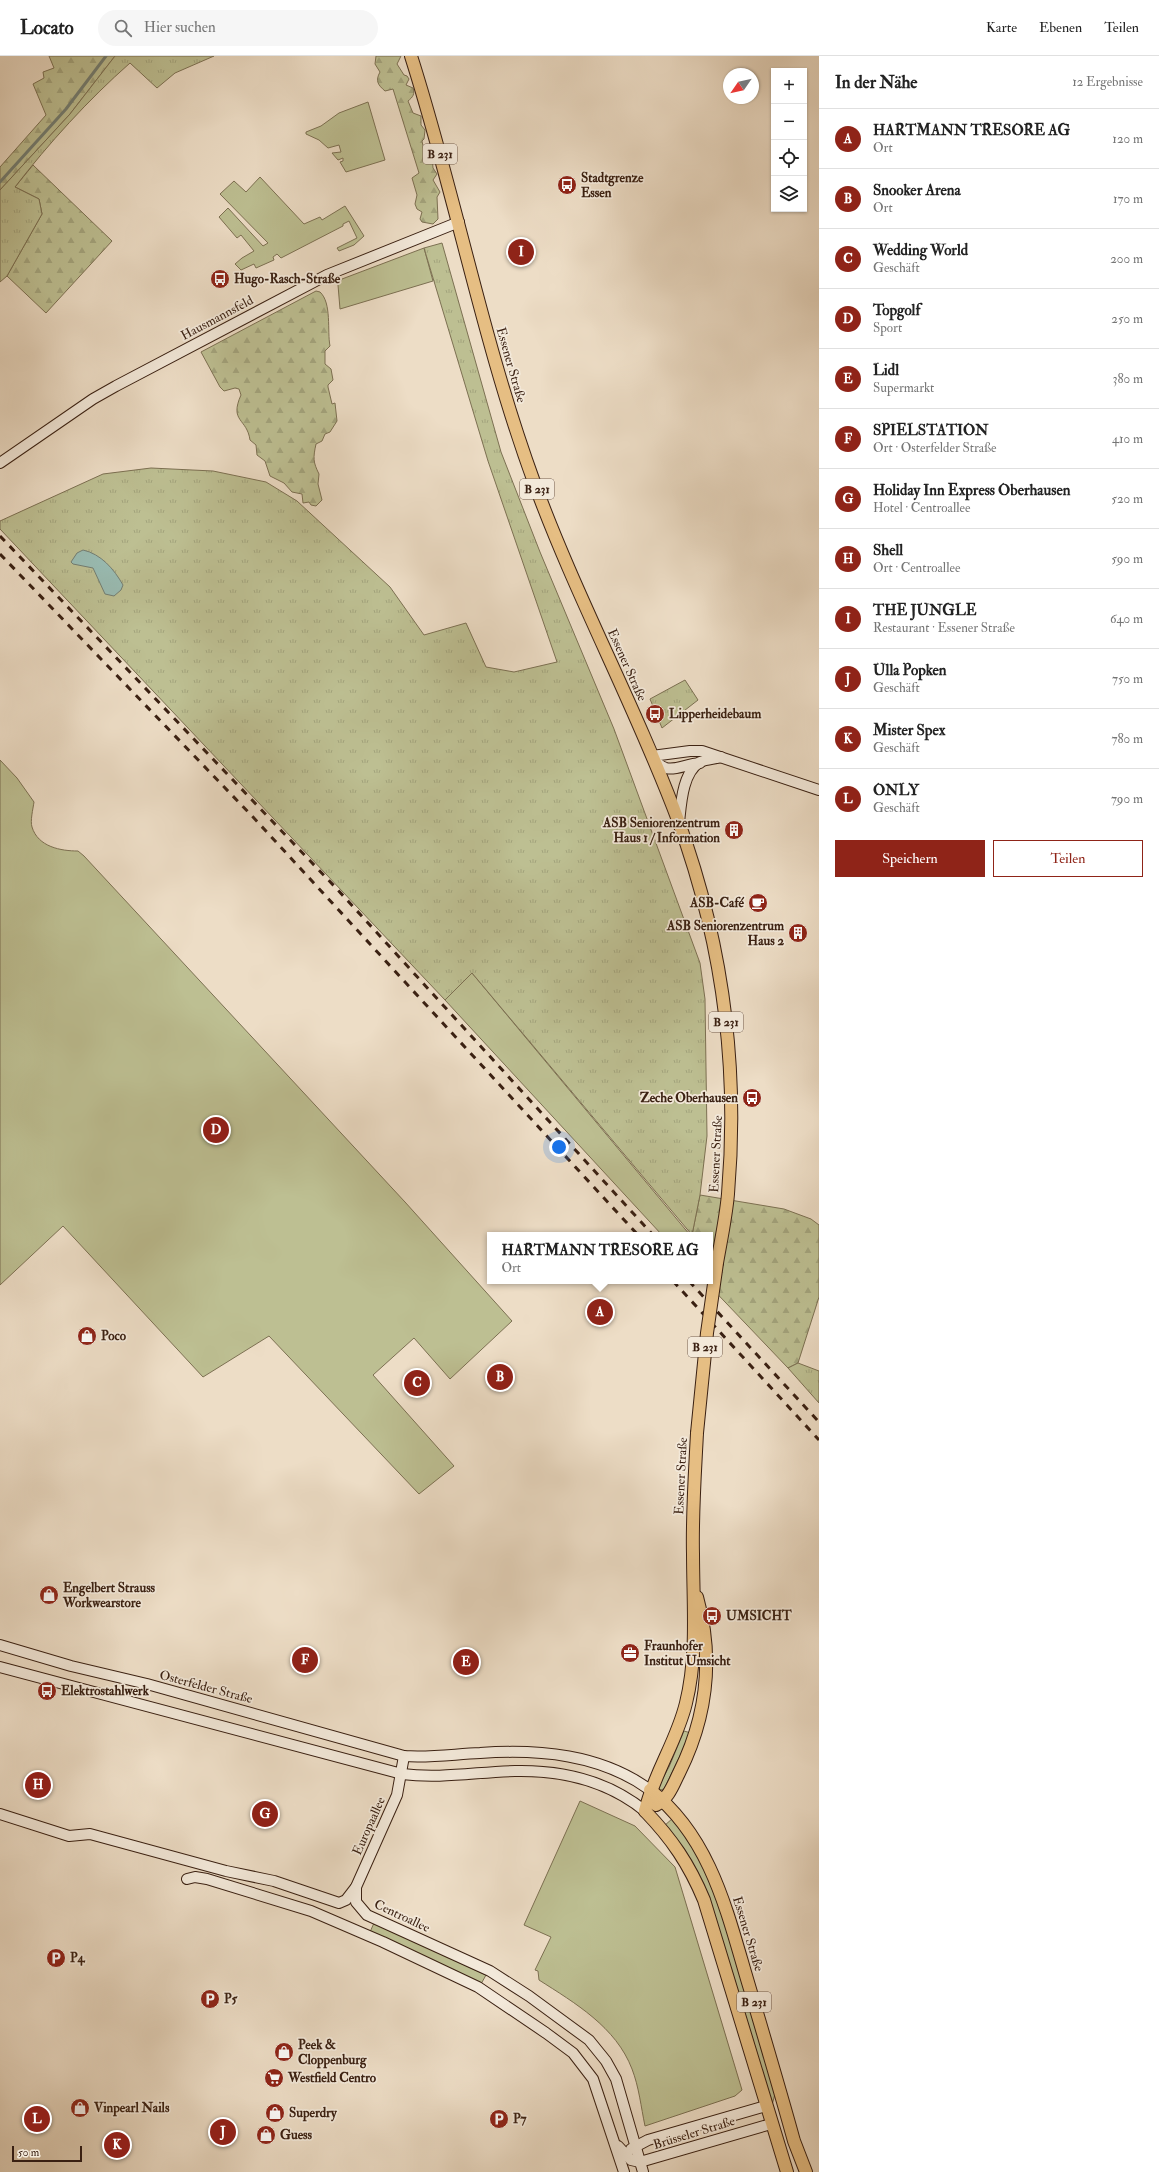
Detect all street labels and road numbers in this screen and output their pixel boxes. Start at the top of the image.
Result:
road number: B 231 [423,144,457,164]
street label: Hausmannsfeld [178,292,256,344]
street label: Essener Straße [493,326,530,405]
road number: B 231 [520,479,554,499]
street label: Essener Straße [604,626,650,704]
road number: B 231 [709,1012,743,1032]
street label: Essener Straße [706,1114,726,1193]
road number: B 231 [688,1337,722,1357]
street label: Essener Straße [671,1436,691,1515]
street label: Osterfelder Straße [158,1667,255,1707]
street label: Europaallee [349,1794,390,1858]
street label: Essener Straße [729,1895,767,1974]
street label: Centroallee [372,1896,433,1936]
road number: B 231 [737,1992,771,2012]
street label: Brüsseler Straße [651,2113,737,2153]

